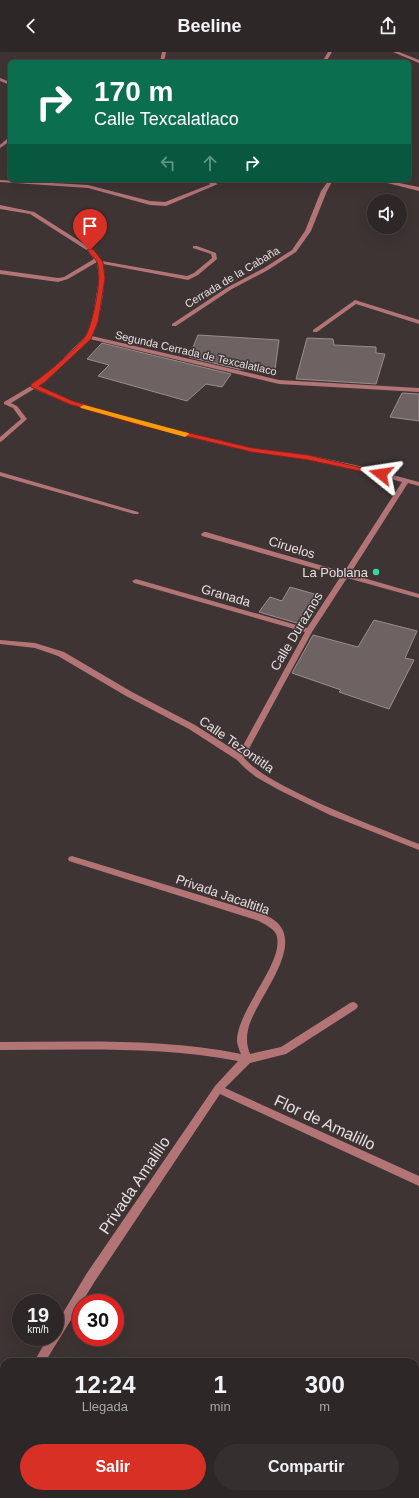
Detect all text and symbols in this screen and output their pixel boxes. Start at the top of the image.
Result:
icon: back [20,15,42,37]
icon: share [377,15,399,37]
text: Beeline [177,16,242,36]
icon: right [28,76,80,128]
text: 170 m [94,76,173,107]
text: Calle Texcalatlaco [94,109,239,129]
icon: left [157,152,179,174]
icon: ahead [199,152,221,174]
icon: right [241,152,263,174]
map controls [367,194,407,234]
button: sound [367,194,407,234]
pin [73,209,107,250]
icon: arrive [79,215,101,237]
street label: Cerrada de la Cabaña [183,244,282,310]
street label: Segunda Cerrada de Texcalatlaco [114,329,278,377]
position arrow [360,453,402,495]
street label: Ciruelos [267,533,317,562]
place label: La Poblana [302,565,369,580]
marker: La Poblana [371,567,381,577]
street label: Granada [199,581,253,610]
street label: Calle Duraznos [267,589,326,673]
street label: Calle Tezontitla [196,713,278,776]
street label: Privada Jacaltitla [174,871,272,918]
street label: Flor de Amalillo [272,1092,378,1153]
street label: Privada Amalillo [96,1133,173,1237]
speed limit sign: 30 [72,1294,124,1346]
text: 19 [27,1304,49,1326]
text: km/h [27,1324,49,1335]
text: 12:24 [74,1371,136,1398]
text: 1 [213,1371,227,1398]
text: 300 [305,1371,345,1398]
text: Llegada [82,1399,128,1414]
text: min [210,1399,231,1414]
text: m [319,1399,330,1414]
button: Salir [20,1444,206,1490]
button: Compartir [214,1444,399,1490]

